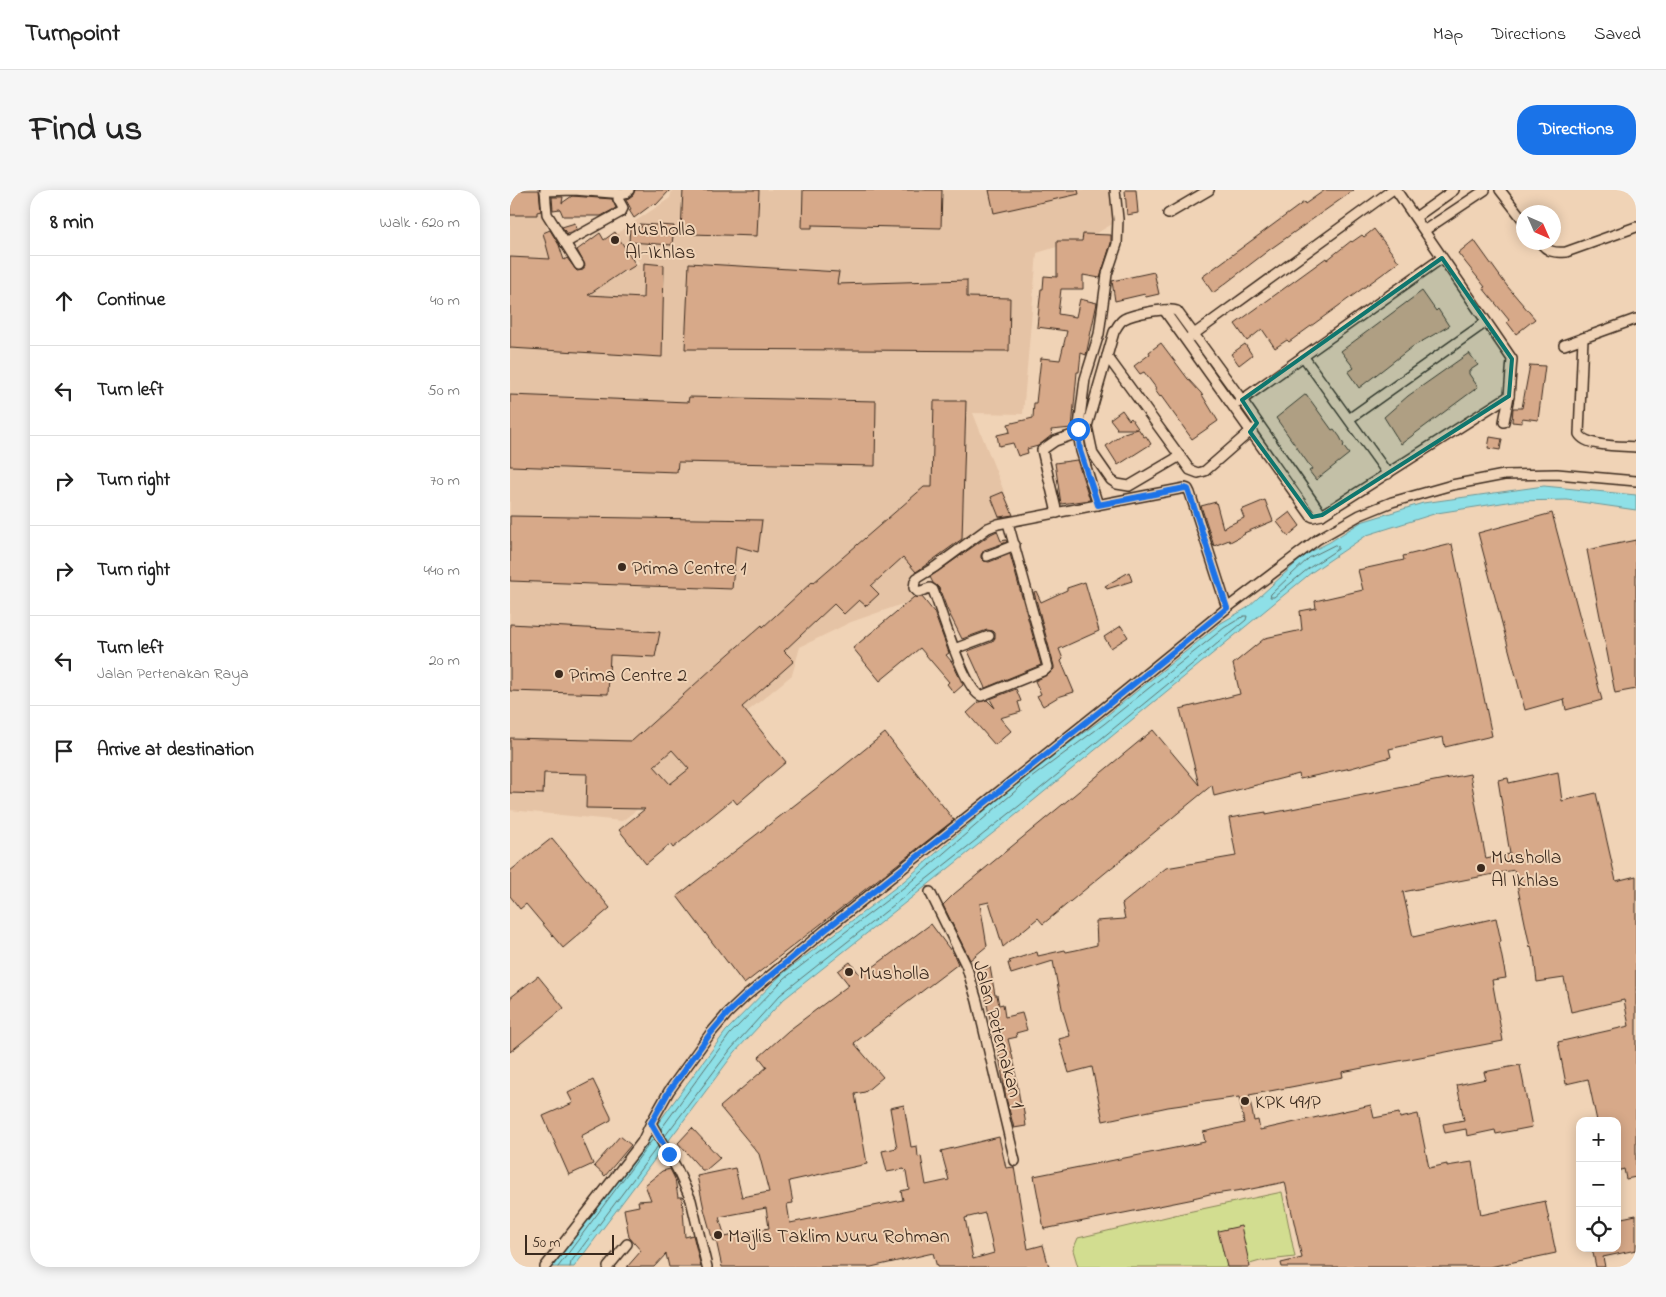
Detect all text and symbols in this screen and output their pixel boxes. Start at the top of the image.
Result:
text: Turnpoint [25,17,120,52]
text: Map [1433,22,1463,48]
text: Directions [1491,22,1566,48]
text: Saved [1594,22,1641,48]
text: Find us [30,105,142,156]
button: Directions [1517,105,1636,155]
north arrow [1516,205,1561,250]
text: 8 min [50,208,94,238]
text: Walk · 620 m [380,211,460,235]
place label: Musholla Al-Ikhlas [625,216,696,268]
marker: Musholla Al-Ikhlas [609,234,621,246]
icon: ahead [50,287,78,315]
text: Continue [97,287,165,314]
text: 40 m [430,289,460,313]
icon: left [50,377,78,405]
text: Turn left [97,377,164,404]
text: 50 m [428,379,460,403]
route start [1067,418,1090,441]
icon: right [50,467,78,495]
text: Turn right [97,467,170,494]
text: 70 m [430,469,460,493]
place label: Prima Centre 1 [632,555,747,584]
icon: right [50,557,78,585]
text: Turn right [97,557,170,584]
text: 440 m [423,559,460,583]
marker: Prima Centre 1 [616,561,628,573]
text: Turn left [97,635,164,662]
icon: left [50,647,78,675]
text: 20 m [429,649,460,673]
text: Jalan Pertenakan Raya [97,662,249,686]
place label: Prima Centre 2 [569,662,687,691]
marker: Prima Centre 2 [553,668,565,680]
icon: arrive [50,737,78,765]
text: Arrive at destination [97,737,254,764]
place label: Musholla Al Ikhlas [1491,844,1562,896]
marker: Musholla Al Ikhlas [1475,862,1487,874]
street label: Jalan Peternakan 1 [964,957,1031,1112]
place label: Musholla [859,960,930,989]
marker: Musholla [843,966,855,978]
place label: KPK 491P [1255,1089,1321,1118]
marker: KPK 491P [1239,1095,1251,1107]
map controls [1576,1117,1621,1252]
button: + [1576,1117,1621,1162]
route end [658,1143,681,1166]
button: − [1576,1162,1621,1207]
button: locate [1576,1207,1621,1252]
place label: Majlis Taklim Nuru Rohman [728,1223,950,1252]
marker: Majlis Taklim Nuru Rohman [712,1229,724,1241]
scale bar [525,1232,614,1255]
text: 50 m [532,1233,560,1254]

